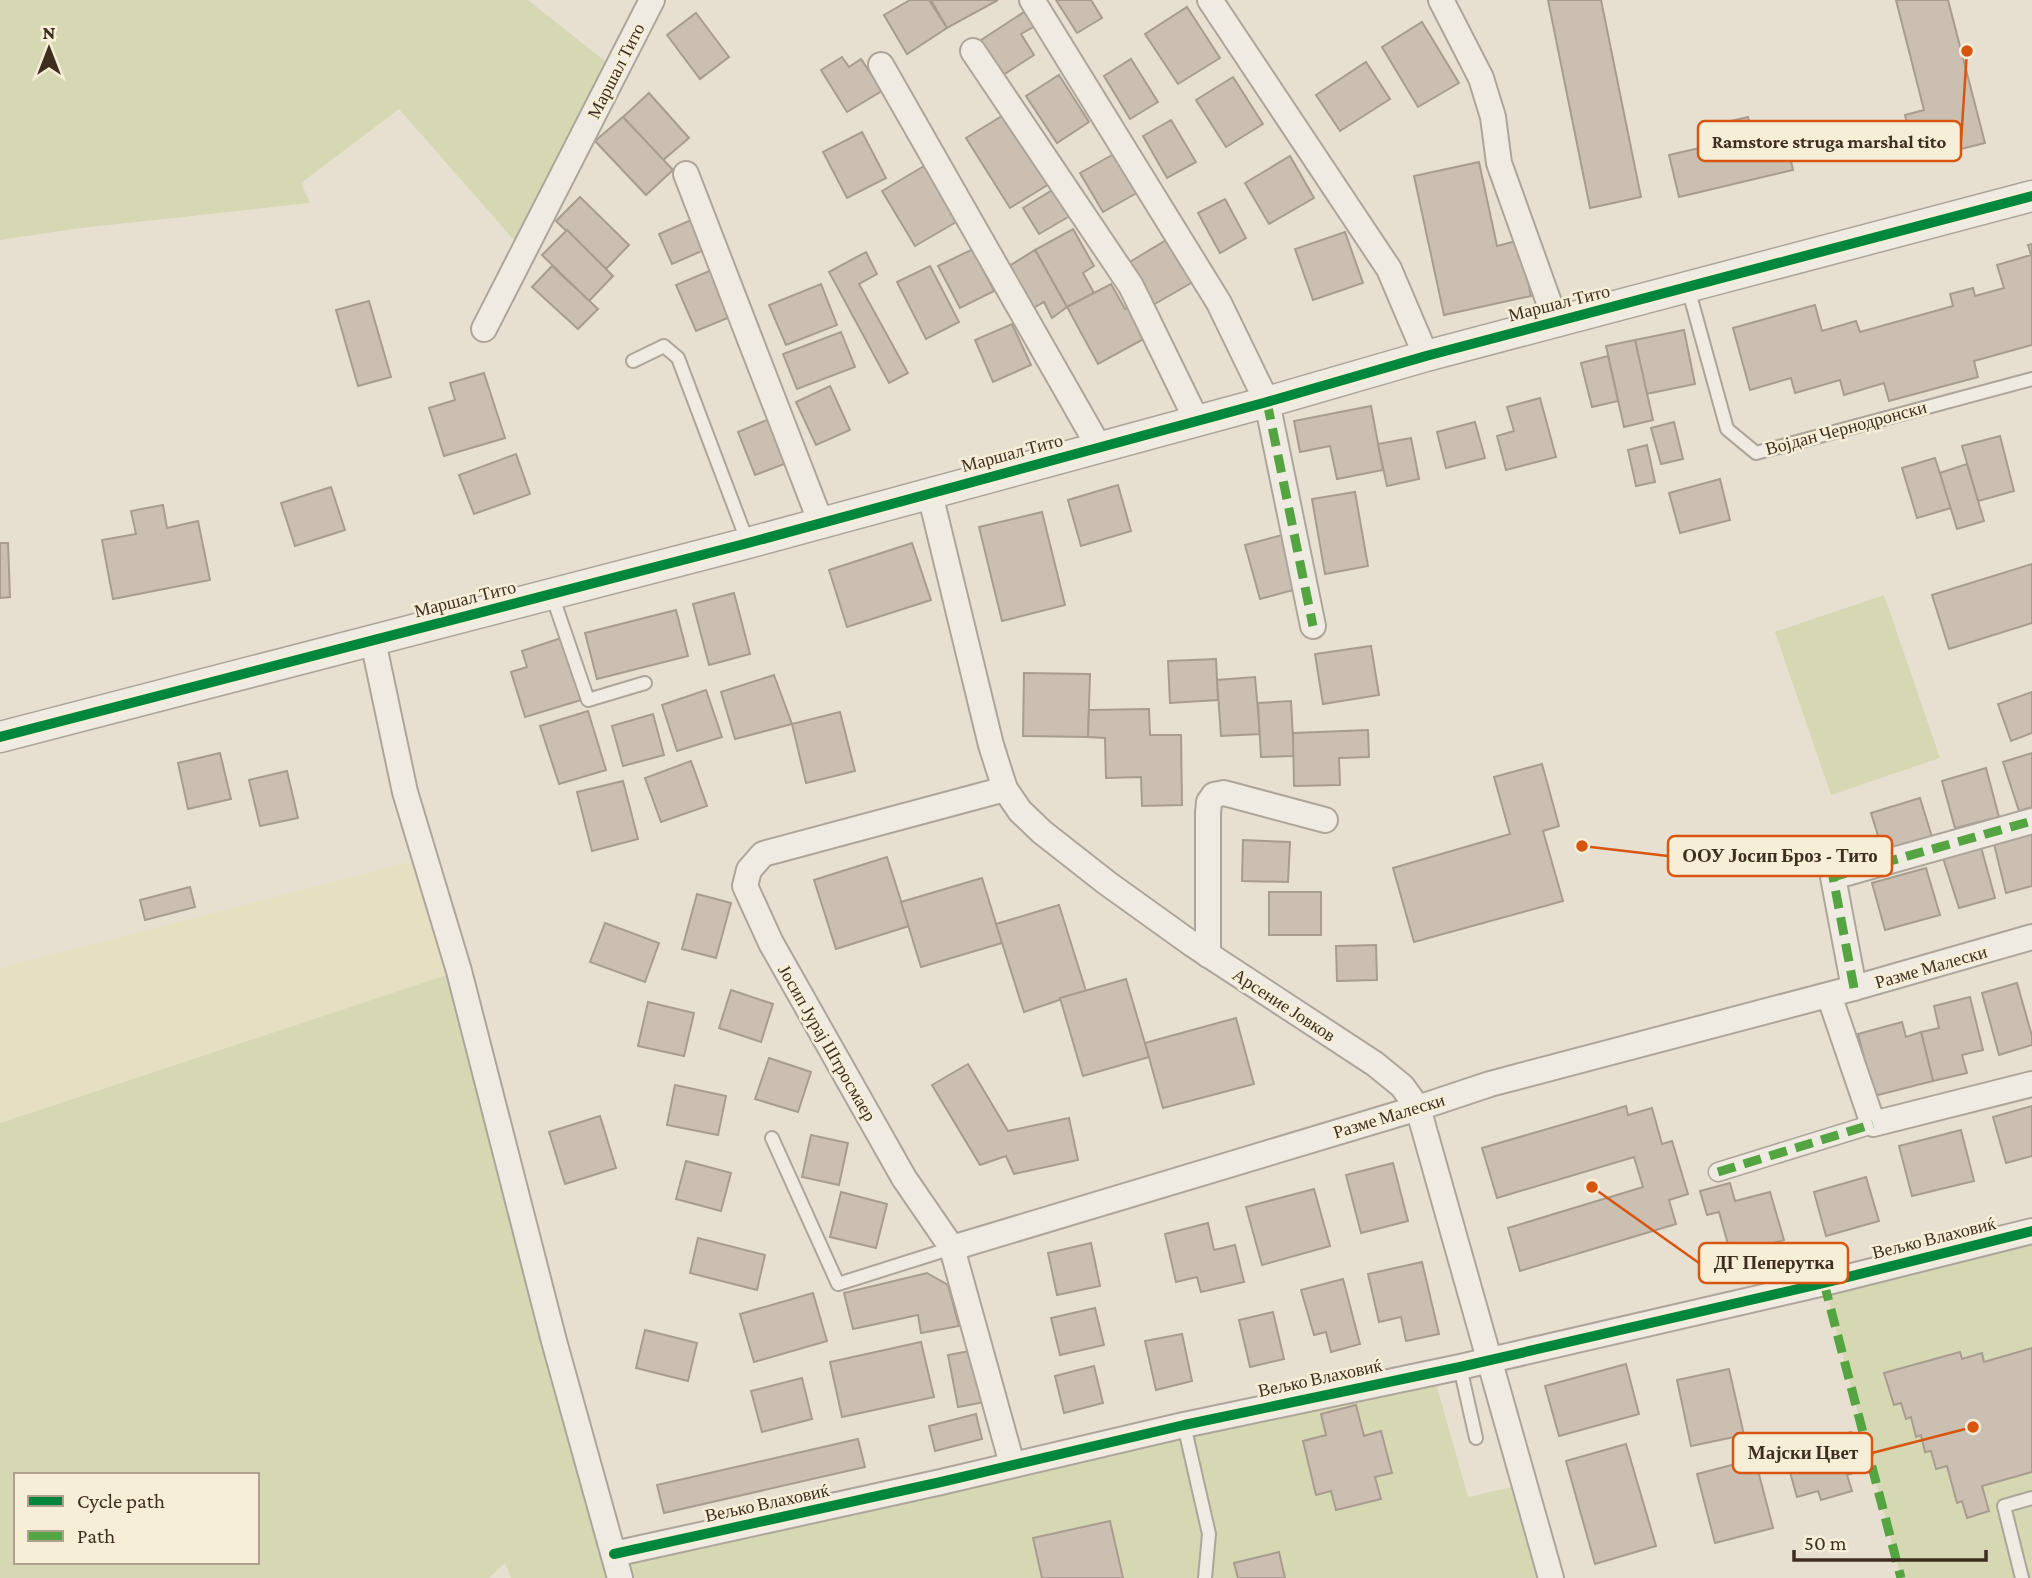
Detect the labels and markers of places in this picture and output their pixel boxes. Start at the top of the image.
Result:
callout: Ramstore struga marshal tito [1698,121,1961,161]
callout: ООУ Јосип Броз - Тито [1668,836,1892,876]
callout: ДГ Пеперутка [1699,1243,1848,1283]
callout: Мајски Цвет [1733,1433,1872,1473]

